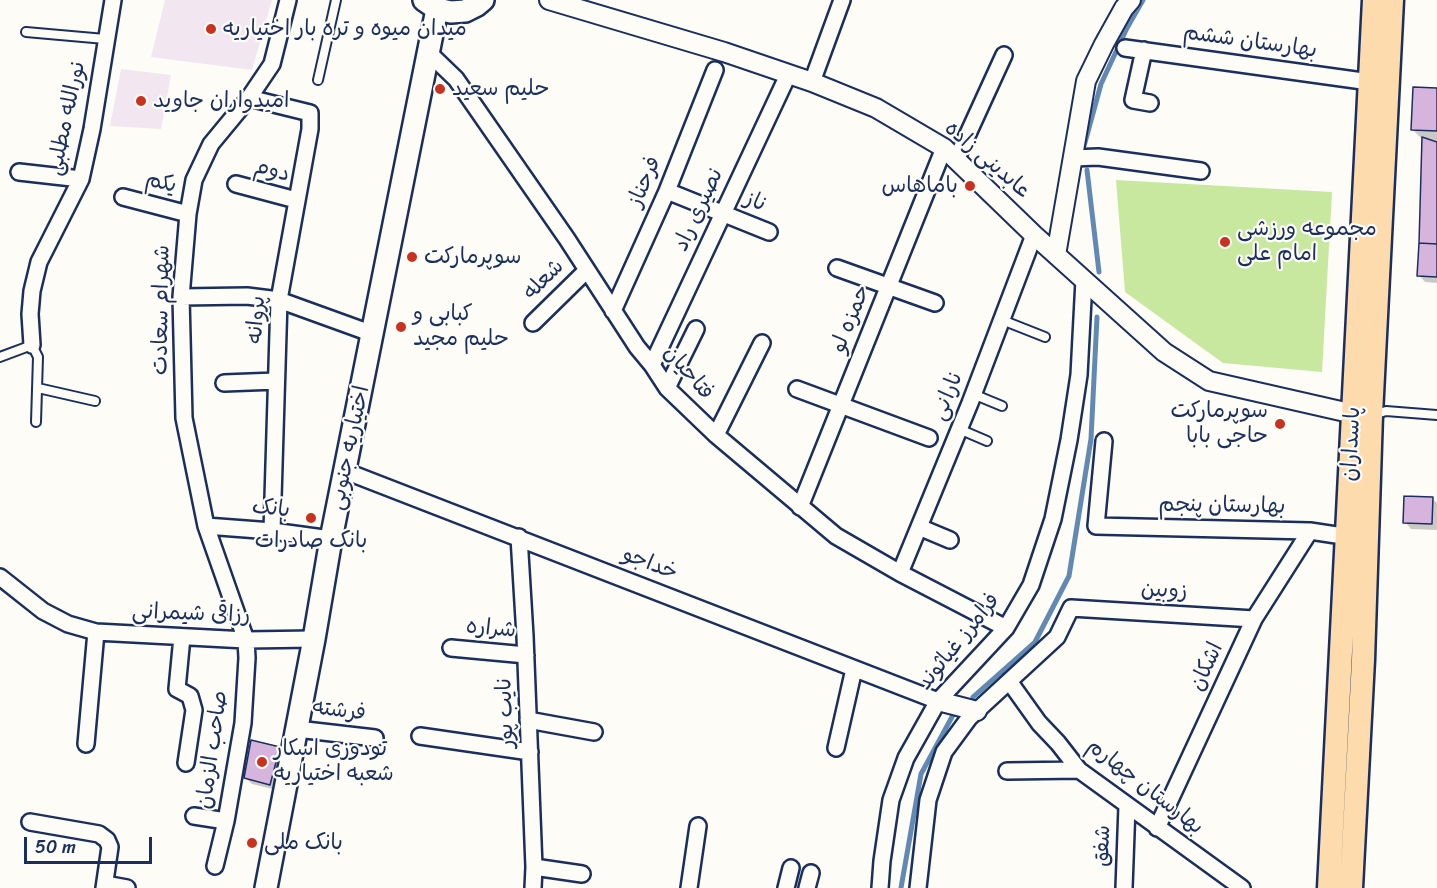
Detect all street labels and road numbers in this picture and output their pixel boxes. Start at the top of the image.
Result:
street label: بهارستان ششم [1181,20,1319,64]
street label: نورالله مطلبی [42,58,92,178]
street label: عابدینی زاده [939,116,1035,204]
street label: فرحناز [623,153,667,211]
street label: دوم [251,154,293,188]
street label: نصیری راد [668,164,730,256]
street label: یکم [143,166,179,200]
street label: ناز [740,186,770,218]
street label: شهرام سعادت [148,245,176,375]
street label: شعله [518,254,570,306]
street label: حمزه لو [825,281,877,357]
street label: پروانه [242,295,272,345]
street label: فتاحیان [657,340,719,406]
street label: نارانی [926,367,970,425]
street label: اختیاریه جنوبی [324,383,376,513]
street label: پاسداران [1337,406,1367,482]
street label: بهارستان پنجم [1158,492,1286,520]
street label: بانک [251,494,291,524]
street label: خداجو [619,542,681,586]
street label: زوبین [1140,577,1188,605]
street label: فرامرز غیاثوند [912,588,1006,696]
street label: رزاقی شیمرانی [131,599,251,629]
street label: شراره [465,614,517,644]
street label: اشکان [1184,639,1230,695]
street label: نایب پور [492,678,520,748]
street label: صاحب الزمان [192,689,234,811]
street label: فرشته [311,695,367,727]
street label: بهارستان چهارم [1081,733,1209,841]
street label: شفق [1089,825,1117,867]

